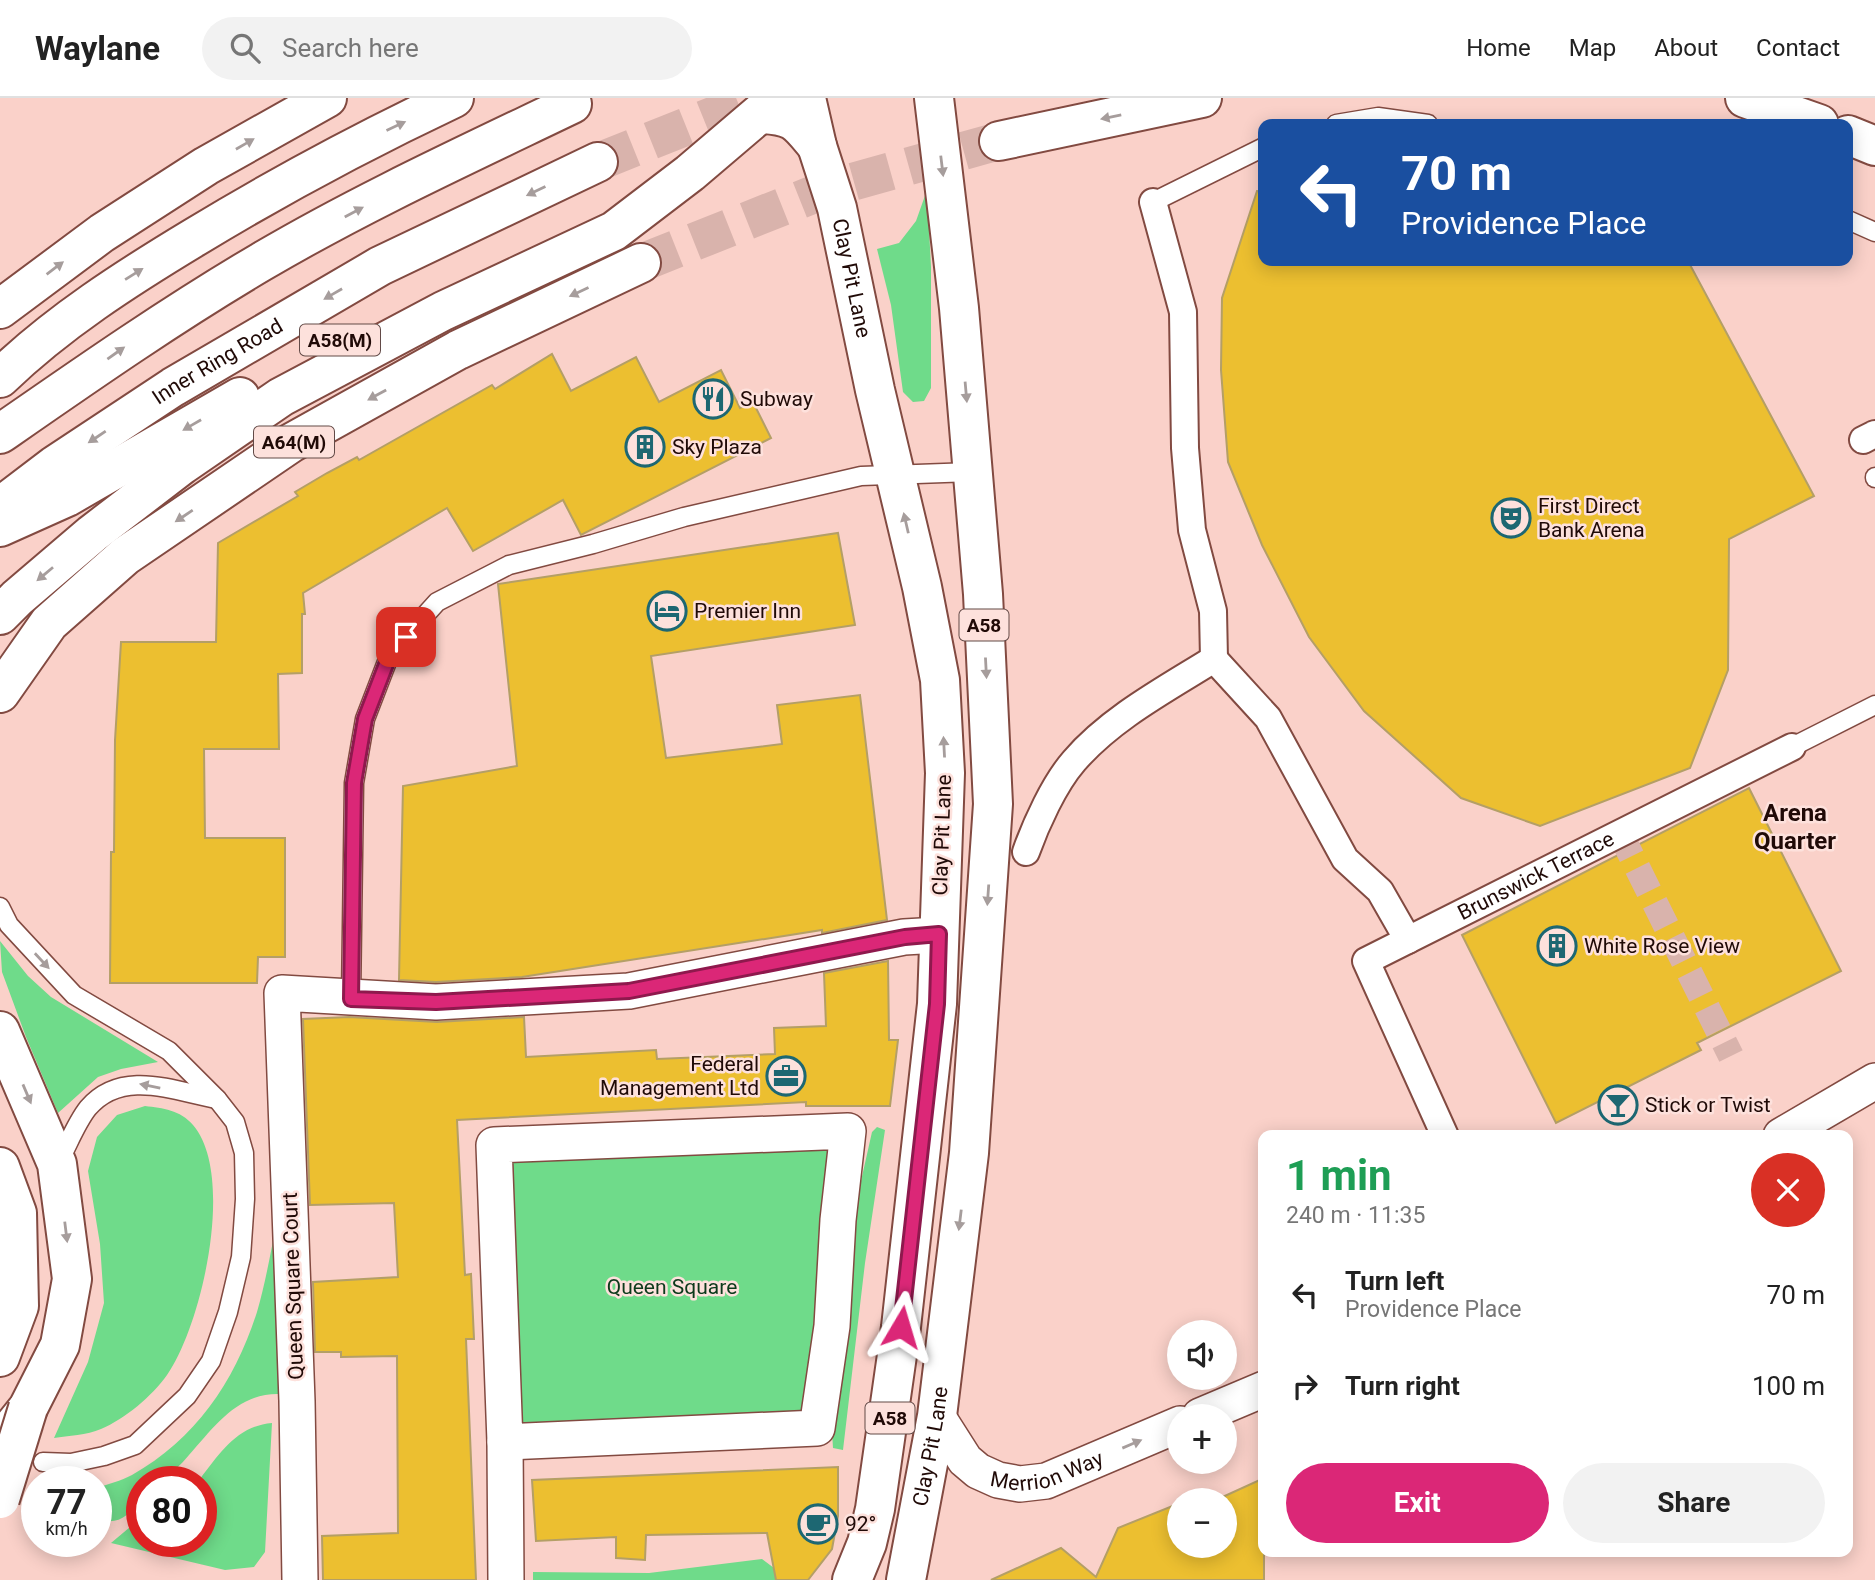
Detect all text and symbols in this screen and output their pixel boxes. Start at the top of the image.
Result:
search box [202,17,692,80]
text: Waylane [35,29,160,68]
icon: search [226,29,264,67]
text: Search here [282,33,419,63]
text: Home [1466,34,1531,62]
text: Map [1569,34,1616,62]
text: About [1654,34,1718,62]
text: Contact [1756,34,1840,62]
one-way arrow [1100,112,1122,123]
one-way arrow [386,120,406,131]
one-way arrow [236,138,255,150]
text: 70 m [1401,145,1512,202]
icon: left [1286,147,1377,238]
one-way arrow [936,155,947,177]
one-way arrow [526,186,546,197]
text: Providence Place [1401,204,1646,242]
one-way arrow [344,206,364,218]
street label: Clay Pit Lane [828,216,876,340]
one-way arrow [46,261,64,275]
one-way arrow [124,268,144,281]
one-way arrow [324,287,343,300]
one-way arrow [569,287,590,298]
street label: Inner Ring Road [148,314,287,409]
road number: A58(M) [300,324,380,356]
one-way arrow [107,346,125,360]
restaurant icon: Subway [692,378,734,420]
one-way arrow [961,381,972,403]
place label: Subway [740,387,813,411]
one-way arrow [367,389,386,401]
one-way arrow [182,419,202,431]
road number: A64(M) [254,426,334,458]
building icon: Sky Plaza [624,426,666,468]
one-way arrow [88,430,106,444]
place label: Sky Plaza [672,435,762,459]
place label: First Direct Bank Arena [1538,494,1645,542]
theatre icon: First Direct Bank Arena [1490,497,1532,539]
one-way arrow [175,509,193,523]
one-way arrow [901,512,912,534]
one-way arrow [37,566,54,581]
hotel icon: Premier Inn [646,590,688,632]
place label: Premier Inn [694,599,801,623]
pin [376,607,436,667]
road number: A58 [960,610,1009,640]
icon: arrive [387,618,425,656]
one-way arrow [981,657,992,679]
one-way arrow [938,735,949,757]
street label: Clay Pit Lane [928,774,956,896]
district label: Arena Quarter [1754,799,1836,855]
street label: Brunswick Terrace [1454,826,1618,925]
one-way arrow [982,884,993,906]
building icon: White Rose View [1536,925,1578,967]
place label: White Rose View [1584,934,1740,958]
one-way arrow [33,952,49,969]
place label: Federal Management Ltd [600,1052,759,1100]
office icon: Federal Management Ltd [765,1055,807,1097]
one-way arrow [139,1080,161,1091]
one-way arrow [22,1083,33,1104]
bar icon: Stick or Twist [1597,1084,1639,1126]
place label: Stick or Twist [1645,1093,1771,1117]
text: 1 min [1286,1151,1392,1200]
button: close [1751,1153,1825,1227]
street label: Queen Square Court [278,1192,308,1380]
text: 240 m · 11:35 [1286,1202,1425,1229]
one-way arrow [955,1209,966,1231]
one-way arrow [60,1221,71,1243]
text: Turn left [1345,1266,1444,1296]
park label: Queen Square [607,1275,737,1299]
icon: left [1286,1276,1324,1314]
text: 70 m [1767,1280,1825,1310]
position arrow [864,1290,938,1364]
text: Providence Place [1345,1296,1521,1323]
map controls [1167,1320,1237,1558]
button: sound [1167,1320,1237,1390]
icon: right [1286,1367,1324,1405]
text: Turn right [1345,1371,1460,1401]
text: 100 m [1752,1371,1825,1401]
street label: Clay Pit Lane [908,1385,952,1508]
road number: A58 [866,1402,914,1434]
button: + [1167,1404,1237,1474]
one-way arrow [1121,1439,1142,1450]
street label: Merrion Way [988,1446,1107,1496]
button: Exit [1286,1463,1549,1543]
button: Share [1563,1463,1825,1543]
speed limit sign: 80 [126,1466,217,1557]
text: 77 [46,1482,87,1523]
button: − [1167,1488,1237,1558]
cafe icon: 92° [797,1503,839,1545]
place label: 92° [845,1512,876,1536]
text: km/h [45,1518,88,1539]

